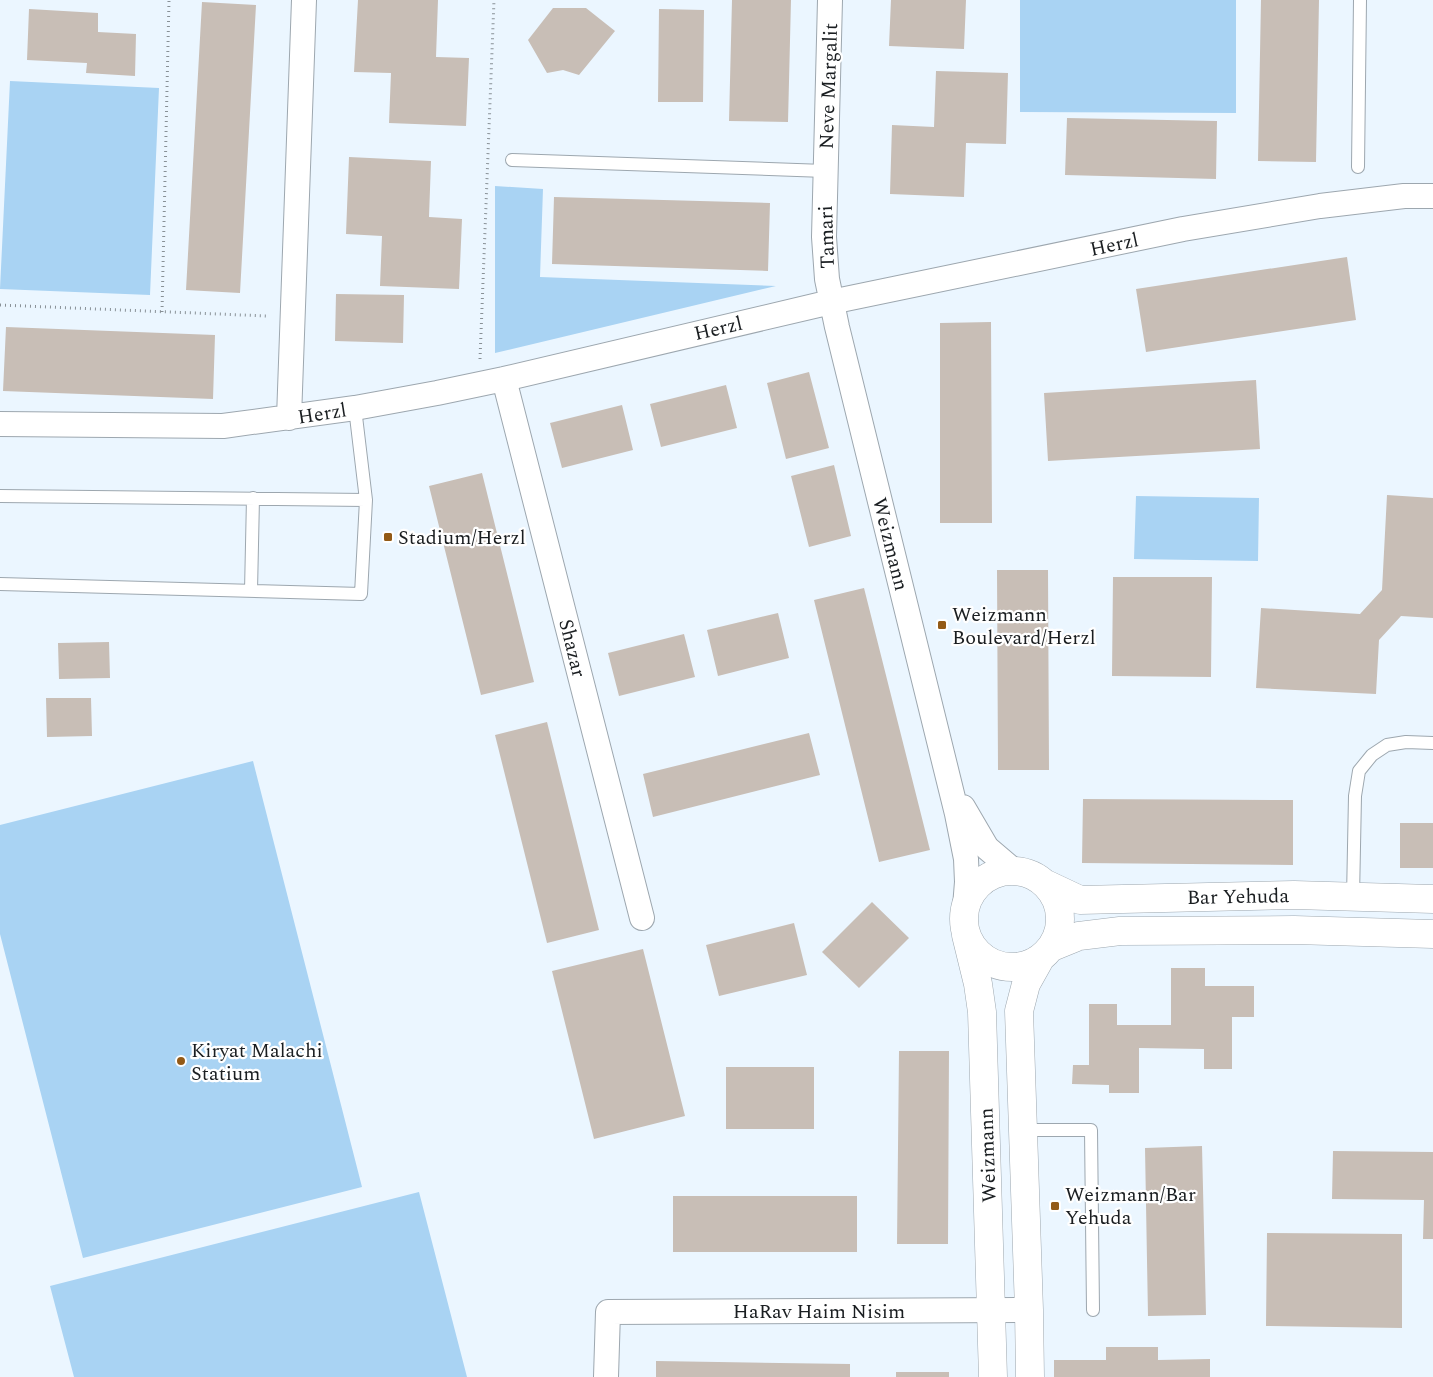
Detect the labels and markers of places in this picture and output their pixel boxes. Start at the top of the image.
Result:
place label: Stadium/Herzl [398,523,526,553]
marker: Stadium/Herzl [382,531,394,543]
place label: Weizmann Boulevard/Herzl [952,600,1096,653]
marker: Weizmann Boulevard/Herzl [936,619,948,631]
place label: Kiryat Malachi Statium [191,1036,323,1089]
marker: Kiryat Malachi Statium [175,1055,187,1067]
place label: Weizmann/Bar Yehuda [1065,1180,1196,1233]
marker: Weizmann/Bar Yehuda [1049,1200,1061,1212]

